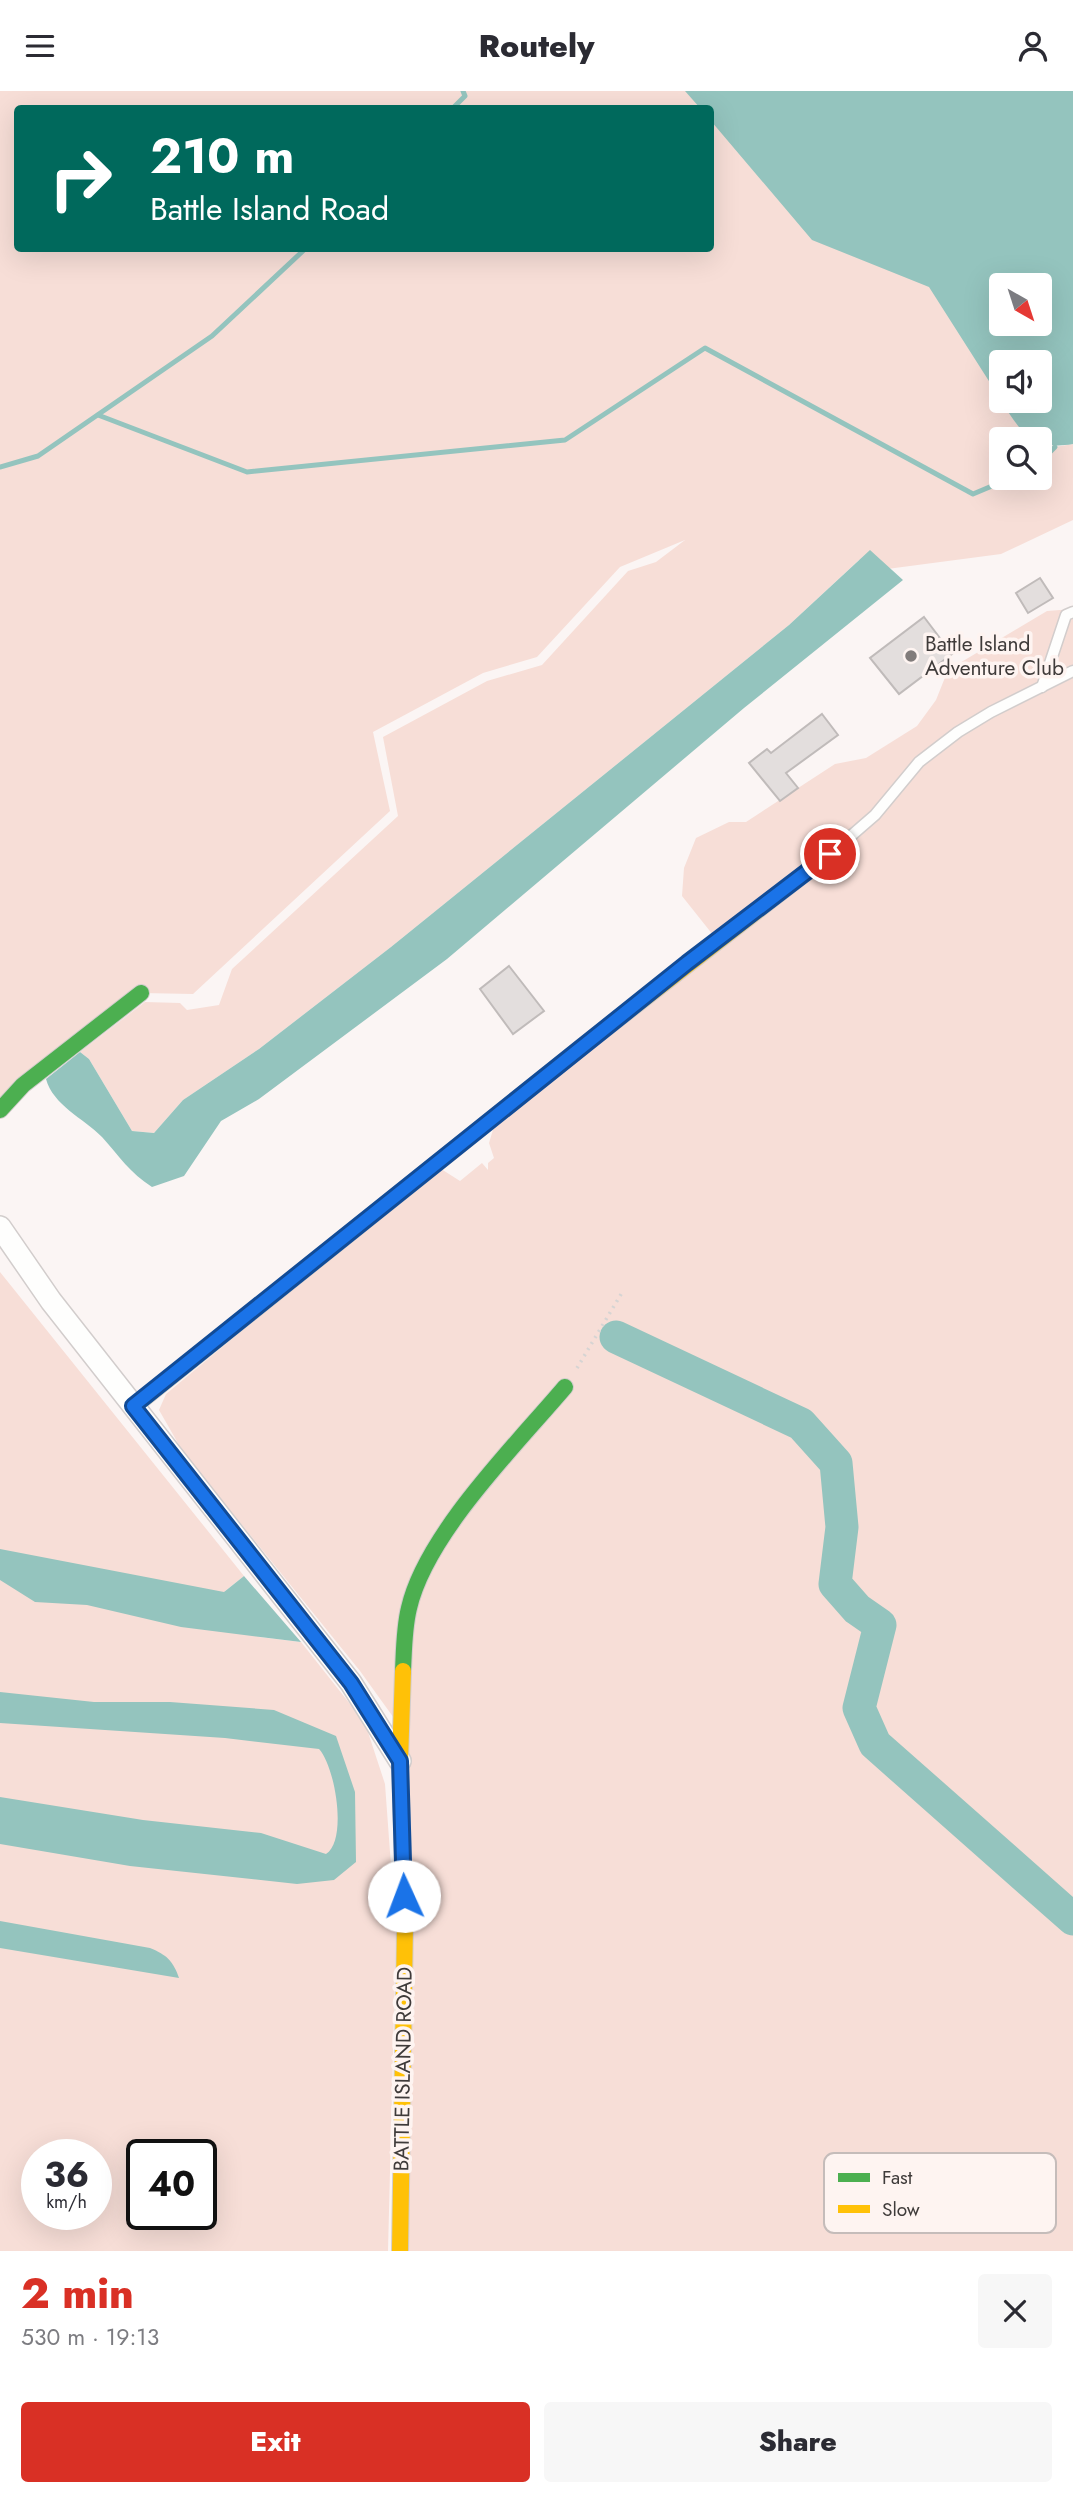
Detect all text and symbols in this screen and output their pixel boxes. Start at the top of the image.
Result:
text: Routely [479,23,594,69]
icon: menu [21,27,59,65]
icon: person [1014,27,1052,65]
text: 210 m [150,121,294,191]
icon: right [35,133,126,224]
text: Battle Island Road [150,186,389,232]
north arrow [989,273,1052,336]
map controls [989,273,1052,490]
button: sound [989,350,1052,413]
button: search [989,427,1052,490]
place label: Battle Island Adventure Club [925,629,1064,683]
marker: Battle Island Adventure Club [903,648,919,664]
pin [800,824,860,884]
icon: arrive [811,835,849,873]
position arrow [367,1859,441,1933]
street label: BATTLE ISLAND ROAD [386,1966,420,2172]
speed limit sign: 40 [126,2139,217,2230]
text: 36 [44,2150,89,2200]
legend [824,2153,1056,2233]
text: Fast [882,2164,913,2191]
text: km/h [46,2189,87,2215]
text: Slow [882,2196,920,2223]
text: 2 min [21,2263,134,2324]
button: close [978,2274,1052,2348]
text: 530 m · 19:13 [21,2320,159,2354]
button: Exit [21,2402,530,2482]
button: Share [544,2402,1052,2482]

